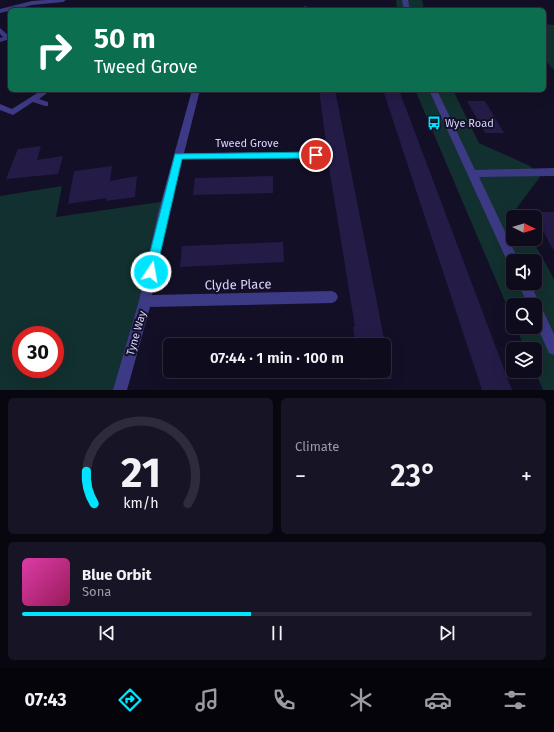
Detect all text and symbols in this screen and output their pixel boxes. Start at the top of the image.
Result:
text: 50 m [94,22,156,55]
icon: right [28,24,80,76]
text: Tweed Grove [94,56,198,78]
bus stop icon: Wye Road [426,115,442,131]
place label: Wye Road [445,117,494,130]
street label: Tweed Grove [215,137,279,150]
pin [299,138,333,172]
icon: arrive [305,144,327,166]
north arrow [506,210,542,246]
map controls [506,210,542,378]
position arrow [130,251,172,293]
button: sound [506,254,542,290]
street label: Clyde Place [205,276,272,293]
button: search [506,298,542,334]
street label: Tyne Way [124,309,149,357]
speed limit sign: 30 [12,326,64,378]
button: layers [506,342,542,378]
text: 07:44 · 1 min · 100 m [210,349,344,367]
text: Climate [295,439,339,454]
text: 21 [121,448,160,498]
text: 23° [390,458,437,494]
text: − [295,463,306,490]
text: + [521,463,532,490]
text: km/h [123,495,158,512]
text: Blue Orbit [82,566,151,584]
text: Sona [82,584,111,599]
icon: previous [96,622,118,644]
icon: pause [266,622,288,644]
icon: next [436,622,458,644]
icon: directions [116,686,144,714]
icon: music [193,686,221,714]
icon: phone [270,686,298,714]
icon: climate [347,686,375,714]
icon: car [424,686,452,714]
icon: filters [501,686,529,714]
text: 07:43 [25,689,67,711]

